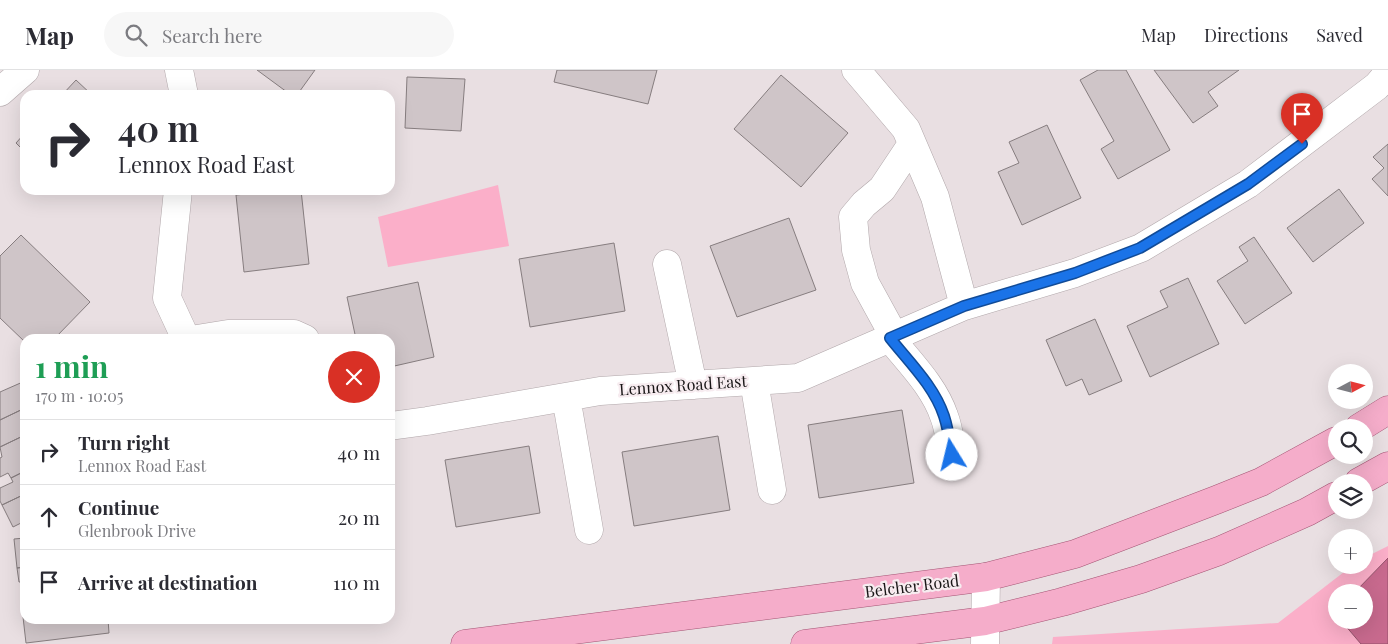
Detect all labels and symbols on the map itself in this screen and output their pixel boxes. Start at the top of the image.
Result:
pin [1281,93,1323,144]
north arrow [1328,364,1372,409]
street label: Lennox Road East [618,370,748,399]
position arrow [925,428,977,480]
street label: Belcher Road [864,569,960,602]

